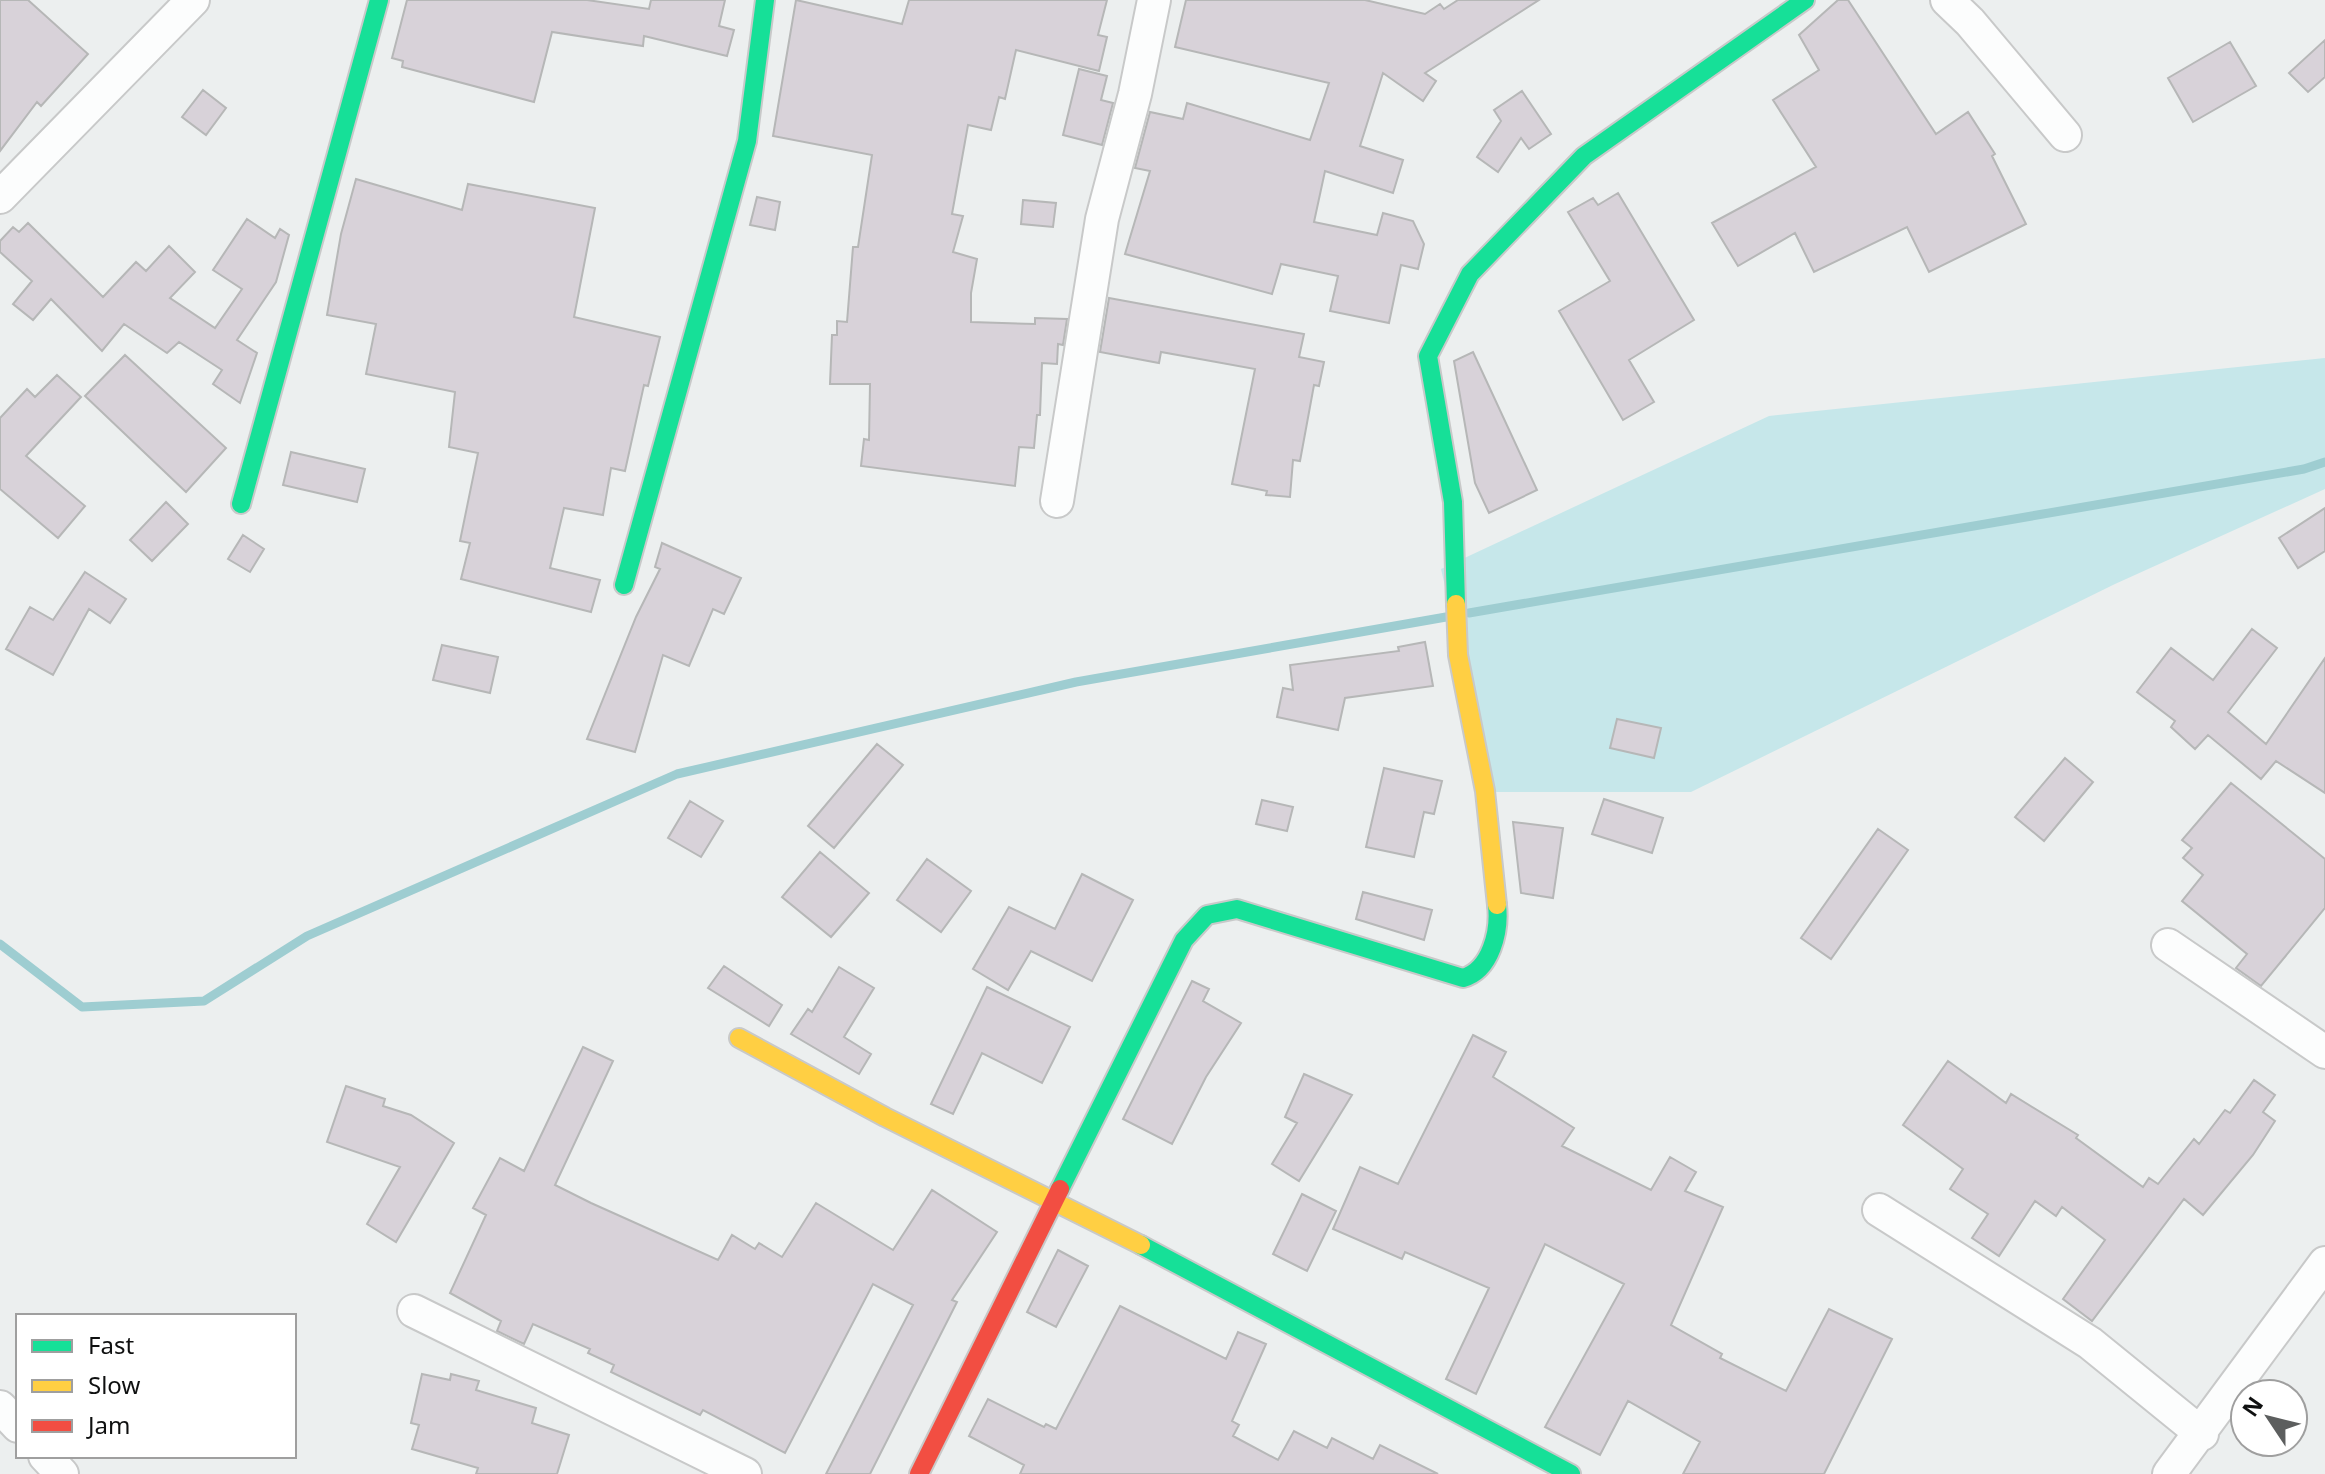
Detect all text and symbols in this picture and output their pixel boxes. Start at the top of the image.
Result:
legend [16,1314,296,1458]
text: Fast [88,1328,134,1361]
text: Slow [88,1368,140,1401]
north arrow [2229,1378,2309,1458]
text: N [2234,1390,2269,1422]
text: Jam [86,1408,130,1441]

